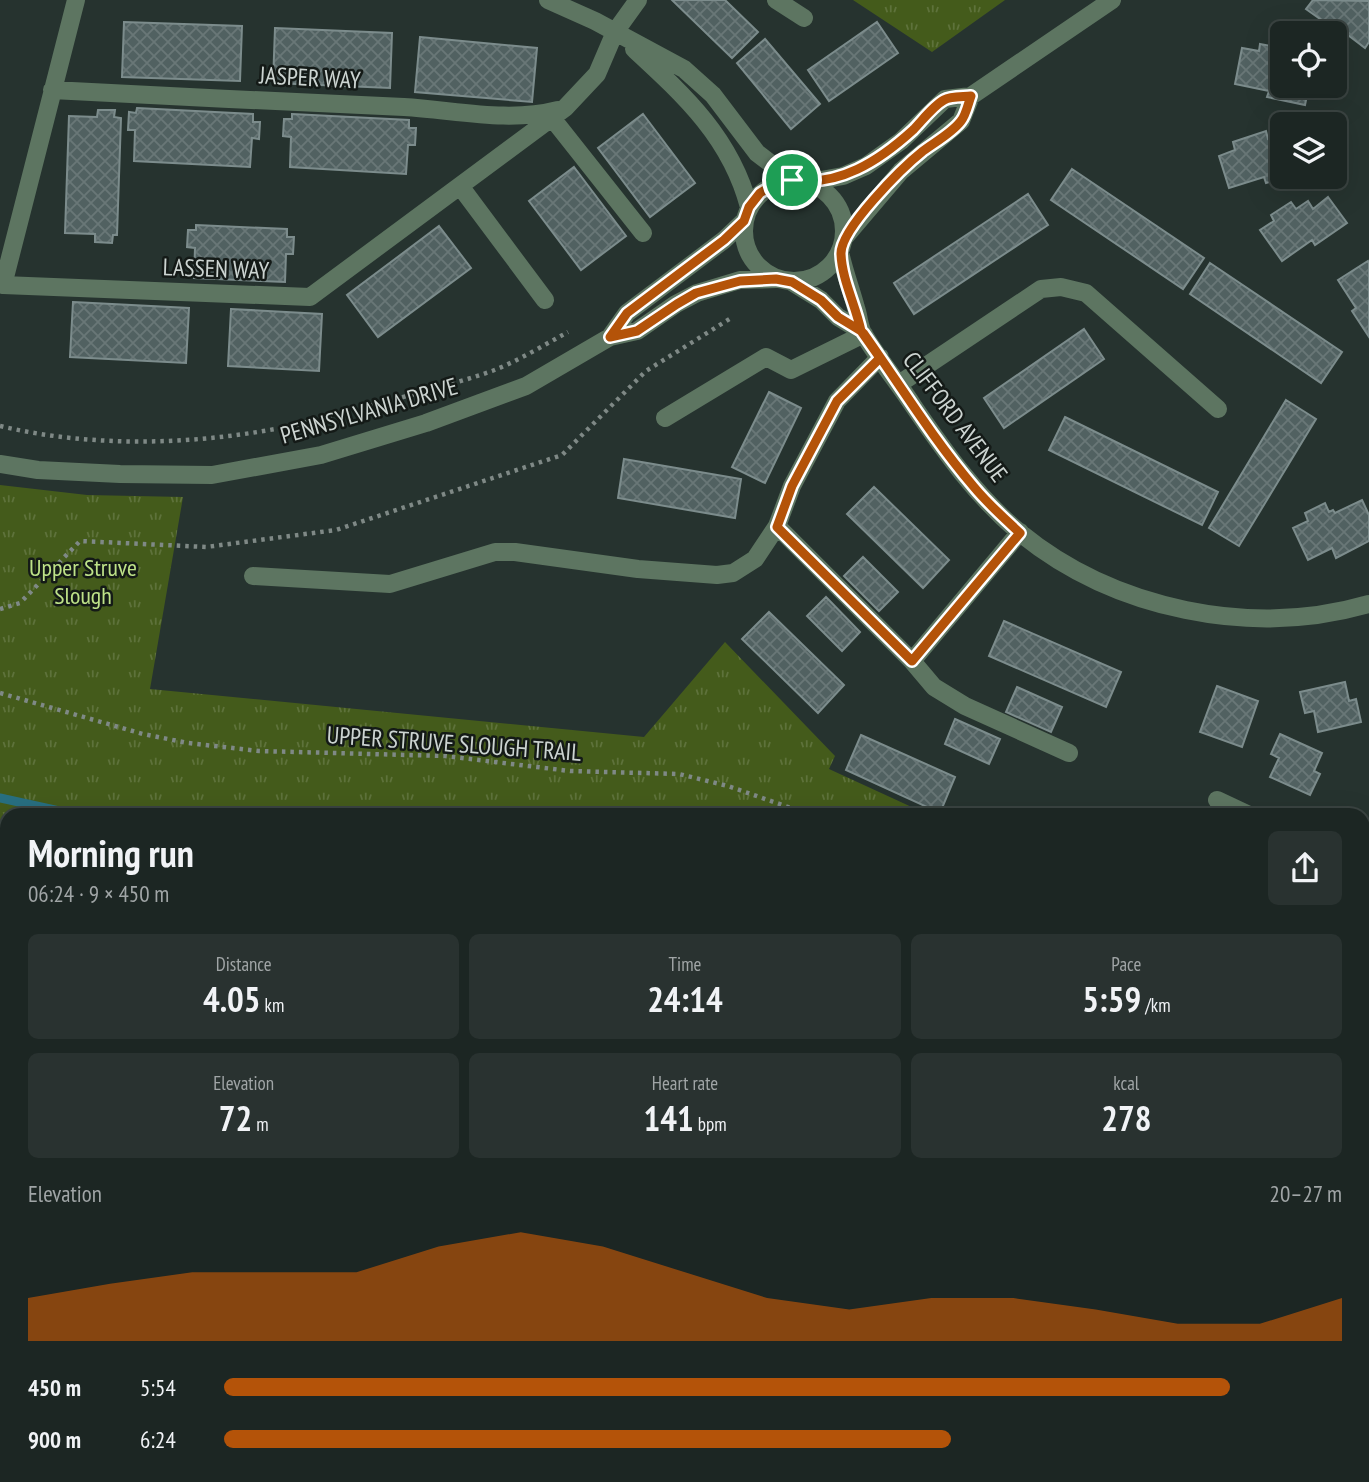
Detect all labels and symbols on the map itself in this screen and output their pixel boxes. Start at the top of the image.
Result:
street label: JASPER WAY [258,59,361,96]
pin [762,150,822,210]
street label: LASSEN WAY [162,251,270,286]
street label: CLIFFORD AVENUE [896,345,1015,488]
street label: PENNSYLVANIA DRIVE [277,370,461,451]
park label: Upper Struve Slough [29,552,137,611]
street label: UPPER STRUVE SLOUGH TRAIL [326,719,582,768]

